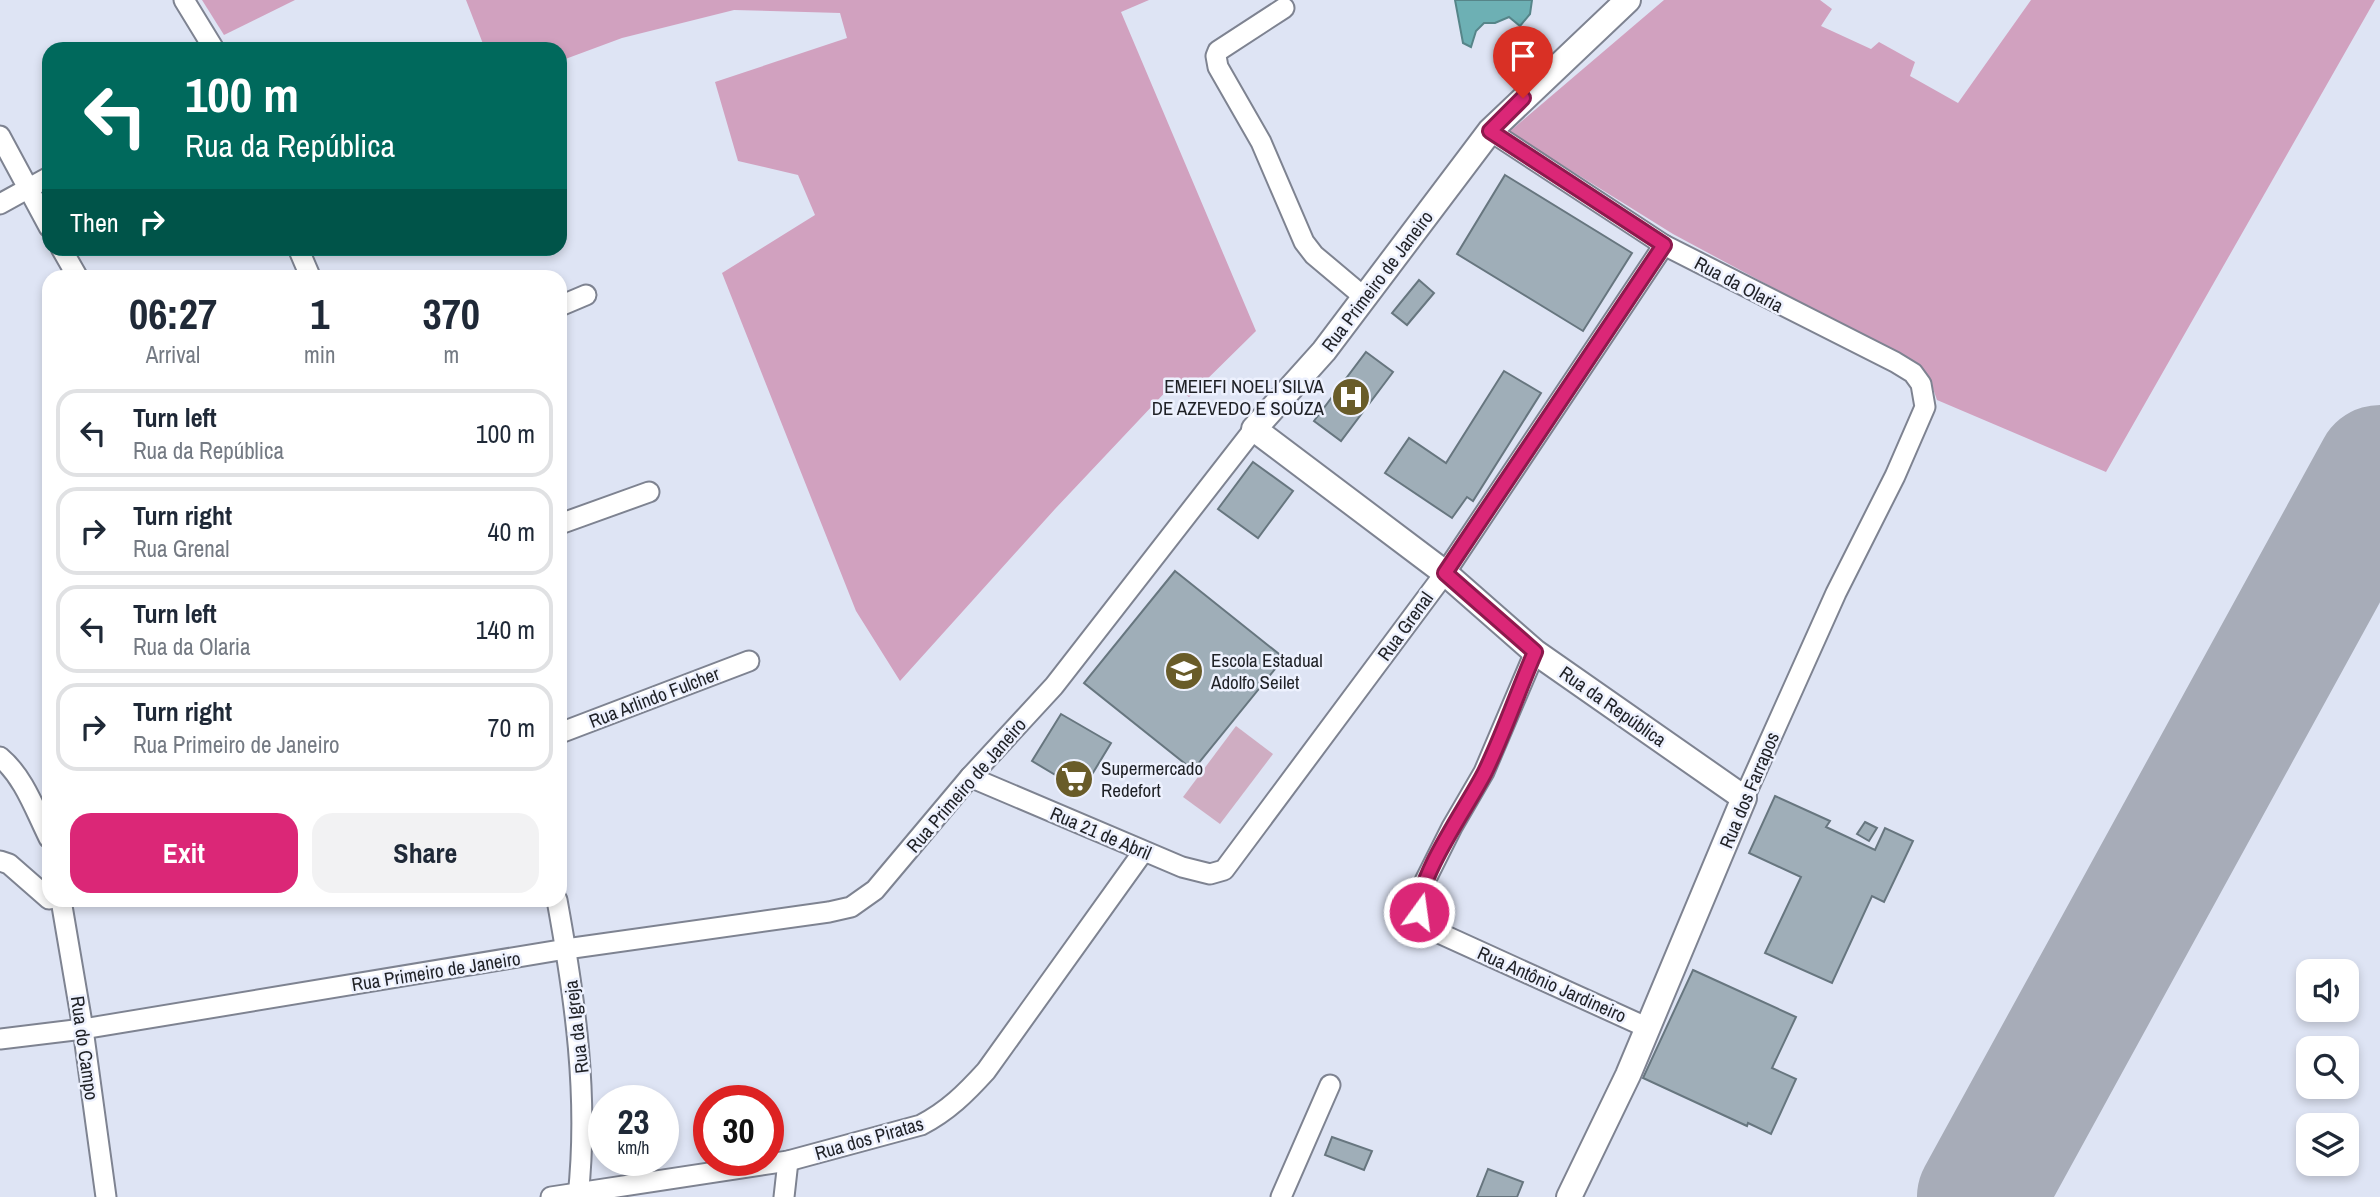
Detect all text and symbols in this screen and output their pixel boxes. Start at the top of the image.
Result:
pin [1493,26,1553,98]
icon: arrive [1504,37,1542,75]
text: 100 m [185,61,299,127]
icon: left [70,70,161,161]
text: Rua da República [185,124,395,167]
icon: right [133,203,171,241]
text: Then [70,205,119,240]
street label: Rua Primeiro de Janeiro [1315,205,1439,357]
street label: Rua da Olaria [1690,250,1788,318]
text: 06:27 [129,286,217,342]
text: 1 [310,286,329,342]
text: 370 [423,286,480,342]
text: Arrival [146,339,200,370]
text: min [304,339,336,370]
text: m [443,339,459,370]
place label: EMEIEFI NOELI SILVA DE AZEVEDO E SOUZA [1152,373,1325,421]
hospital icon: EMEIEFI NOELI SILVA DE AZEVEDO E SOUZA [1330,376,1372,418]
text: Turn left [133,400,217,435]
icon: left [74,414,112,452]
text: 100 m [476,416,535,451]
text: Rua da República [133,435,284,466]
text: Turn right [133,498,232,533]
icon: right [74,512,112,550]
text: 40 m [488,514,535,549]
text: Rua Grenal [133,533,229,564]
street label: Rua Grenal [1371,586,1439,666]
text: Turn left [133,596,217,631]
icon: left [74,610,112,648]
text: 140 m [476,612,535,647]
text: Rua da Olaria [133,631,250,662]
place label: Escola Estadual Adolfo Seilet [1210,647,1323,695]
school or university icon: Escola Estadual Adolfo Seilet [1163,650,1205,692]
street label: Rua Arlindo Fulcher [585,660,724,734]
street label: Rua da República [1554,660,1672,753]
text: Turn right [133,694,232,729]
icon: right [74,708,112,746]
text: 70 m [488,710,535,745]
street label: Rua Primeiro de Janeiro [900,712,1032,858]
street label: Rua dos Farrapos [1713,728,1785,852]
text: Rua Primeiro de Janeiro [133,729,340,760]
place label: Supermercado Redefort [1101,755,1203,803]
supermarket icon: Supermercado Redefort [1053,758,1095,800]
street label: Rua 21 de Abril [1046,800,1156,866]
button: Exit [70,813,298,893]
button: Share [312,813,539,893]
position arrow [1382,875,1456,949]
street label: Rua Antônio Jardineiro [1474,940,1630,1028]
street label: Rua Primeiro de Janeiro [350,945,522,997]
map controls [2296,959,2359,1176]
button: sound [2296,959,2359,1022]
street label: Rua da Igreja [557,979,595,1075]
street label: Rua do Campo [65,994,105,1102]
button: search [2296,1036,2359,1099]
speed limit sign: 30 [693,1085,784,1176]
text: 23 [618,1098,649,1145]
street label: Rua dos Piratas [812,1110,926,1166]
button: layers [2296,1113,2359,1176]
text: km/h [618,1135,650,1160]

